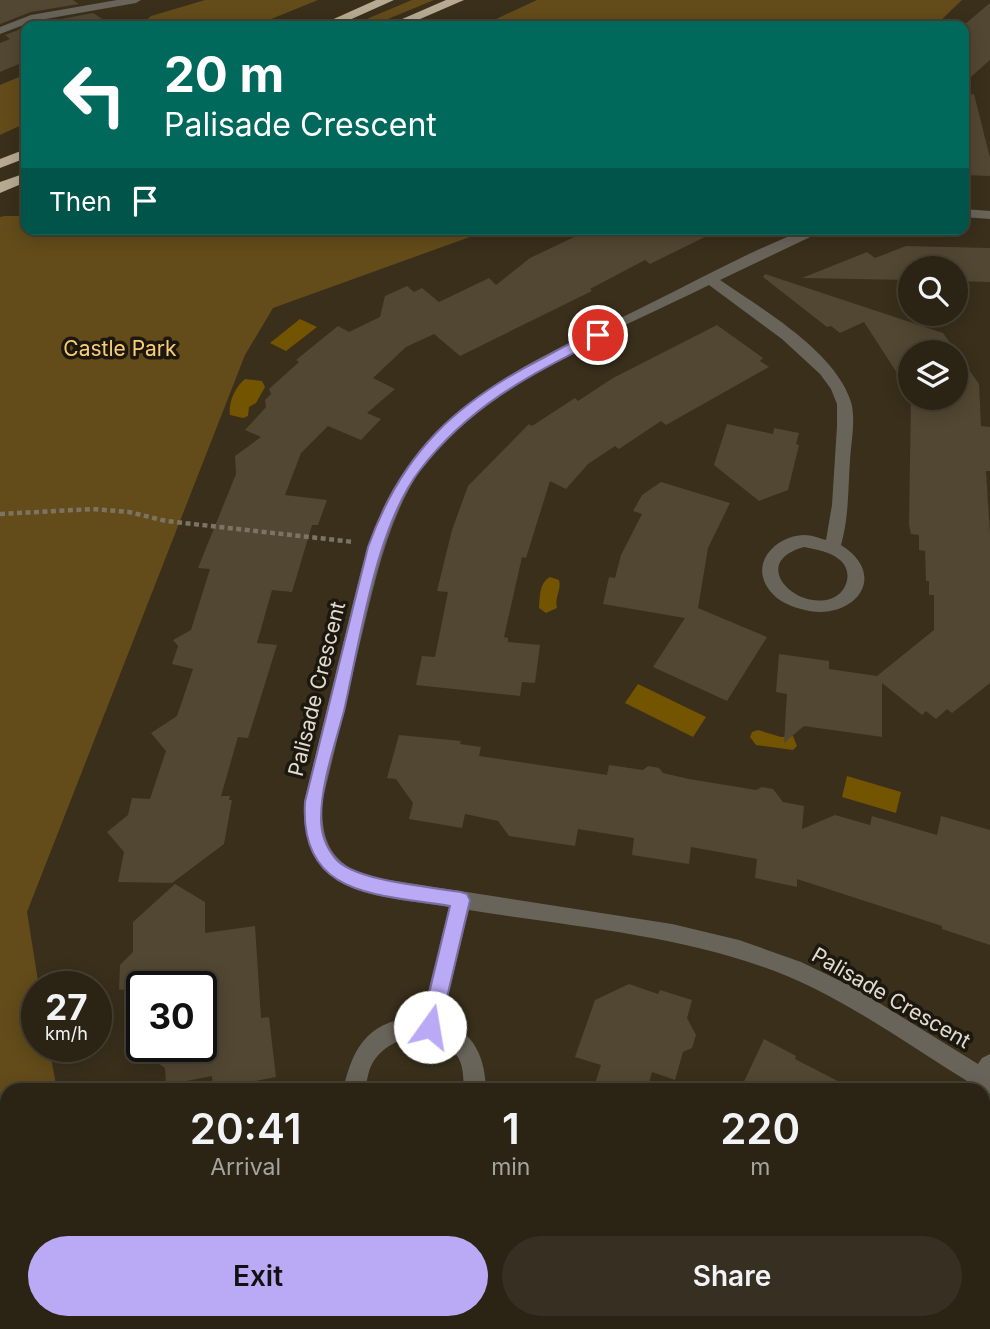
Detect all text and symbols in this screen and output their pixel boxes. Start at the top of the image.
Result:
text: 20 m [164,45,284,104]
icon: left [49,49,140,140]
text: Palisade Crescent [164,105,437,144]
icon: arrive [126,182,164,220]
text: Then [49,186,112,217]
map controls [898,256,968,410]
button: search [898,256,968,326]
pin [568,305,628,365]
icon: arrive [579,316,617,354]
park label: Castle Park [63,336,177,361]
button: layers [898,340,968,410]
street label: Palisade Crescent [283,599,350,779]
street label: Palisade Crescent [807,942,975,1053]
speed limit sign: 30 [126,971,217,1062]
text: 27 [45,986,88,1028]
position arrow [393,990,467,1064]
text: km/h [45,1023,88,1044]
text: 20:41 [190,1103,301,1154]
text: 1 [502,1103,520,1154]
text: 220 [720,1103,800,1154]
text: Arrival [210,1153,281,1181]
text: min [491,1153,530,1181]
text: m [750,1153,770,1181]
button: Exit [28,1236,488,1316]
button: Share [502,1236,962,1316]

